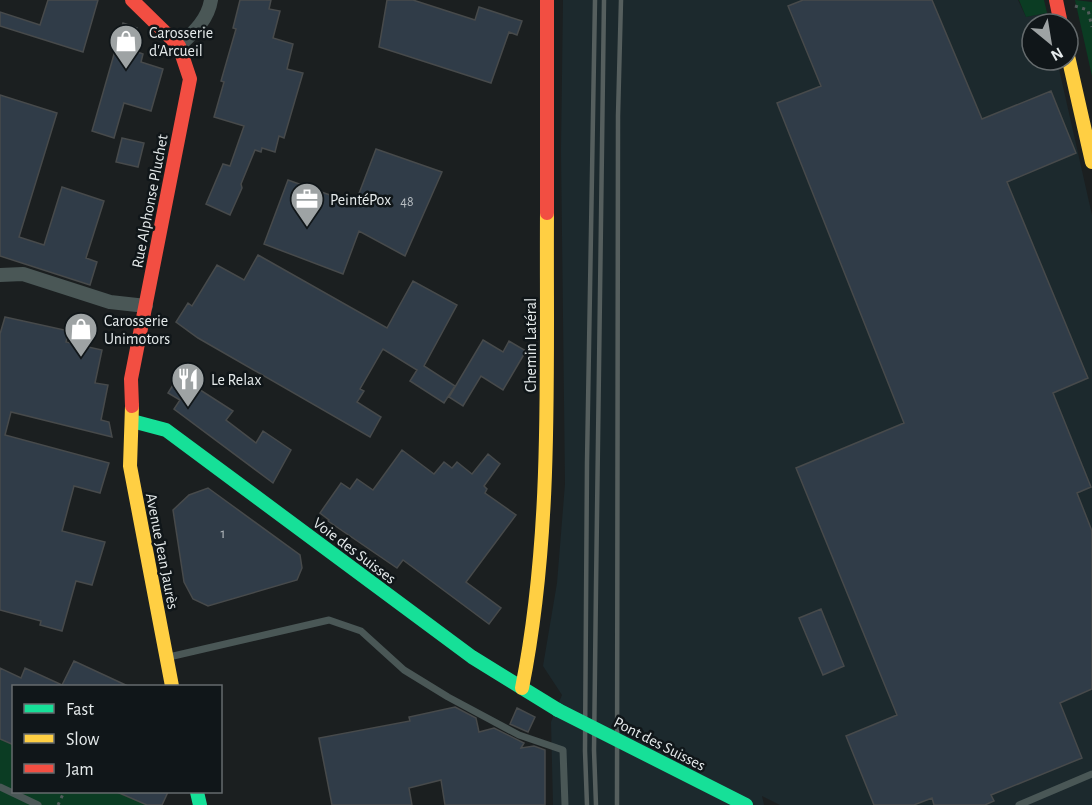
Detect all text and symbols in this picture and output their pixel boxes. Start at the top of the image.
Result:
north arrow [1020,12,1080,72]
shop icon: Carosserie d'Arcueil [108,23,144,70]
place label: Carosserie d'Arcueil [149,25,213,59]
text: N [1048,44,1066,64]
street label: Rue Alphonse Pluchet [129,133,171,269]
office icon: PeintéPox [289,181,325,228]
place label: PeintéPox [330,192,391,208]
house number: 48 [400,195,414,209]
street label: Chemin Latéral [523,298,539,392]
shop icon: Carosserie Unimotors [63,311,99,358]
place label: Carosserie Unimotors [104,313,170,347]
restaurant icon: Le Relax [170,361,206,408]
place label: Le Relax [211,372,261,388]
street label: Avenue Jean Jaurès [143,492,181,611]
street label: Voie des Suisses [310,515,399,587]
house number: 1 [221,527,225,541]
legend [12,685,222,793]
text: Fast [66,701,94,719]
street label: Pont des Suisses [611,714,708,774]
text: Slow [66,731,99,749]
text: Jam [66,761,94,779]

